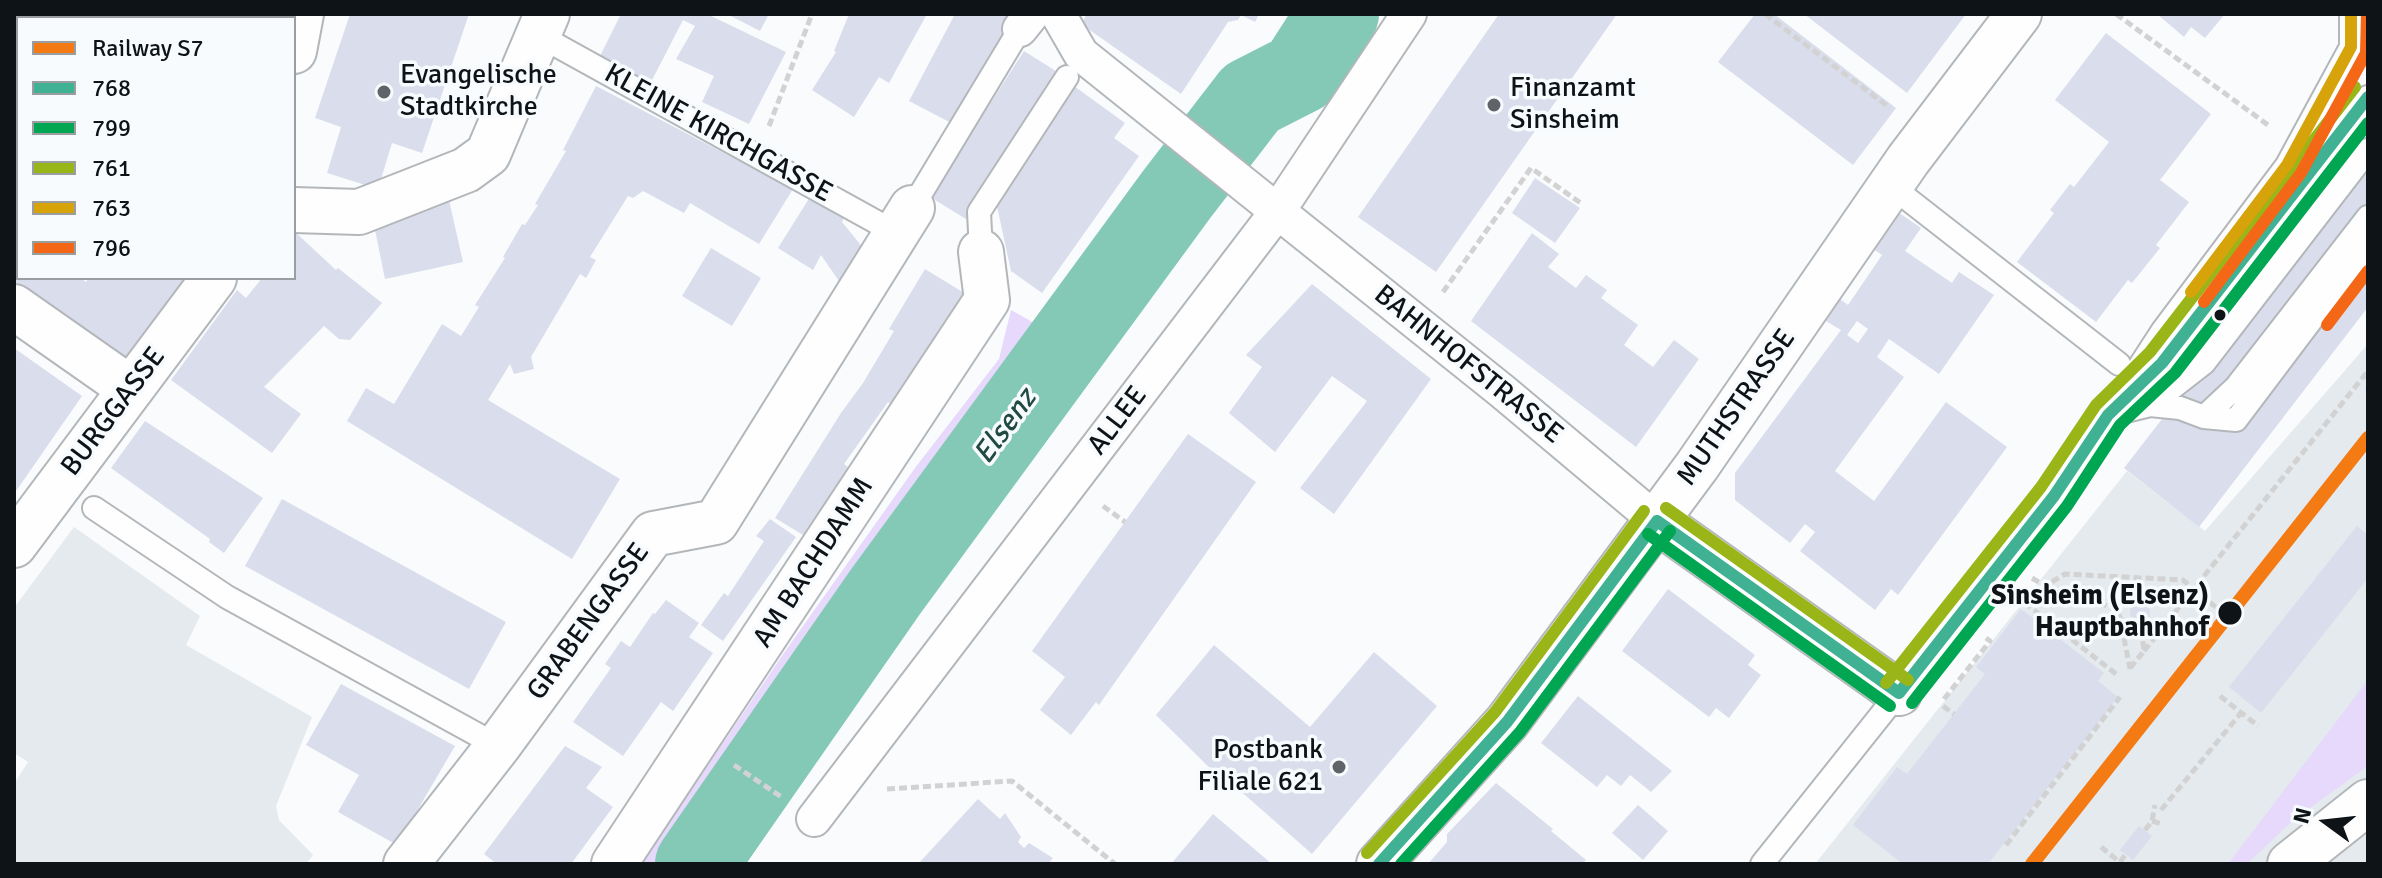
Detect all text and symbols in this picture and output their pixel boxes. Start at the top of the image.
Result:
legend [16,16,296,280]
text: Railway S7 [92,33,204,63]
street label: KLEINE KIRCHGASSE [598,57,838,211]
place label: Evangelische Stadtkirche [400,59,557,125]
place label: Finanzamt Sinsheim [1510,72,1636,138]
text: 768 [92,73,131,103]
marker: Evangelische Stadtkirche [375,83,393,101]
marker: Finanzamt Sinsheim [1485,96,1503,114]
text: 799 [92,113,131,143]
text: 761 [92,153,131,183]
text: 763 [92,193,131,223]
text: 796 [92,233,131,263]
street label: BAHNHOFSTRASSE [1367,279,1569,451]
unlabelled marker [2212,307,2228,323]
street label: MUTHSTRASSE [1671,323,1803,493]
street label: BURGGASSE [55,341,173,483]
street label: ALLEE [1081,380,1155,462]
water label: Elsenz [967,383,1045,471]
street label: AM BACHDAMM [747,472,881,654]
street label: GRABENGASSE [521,537,657,707]
place label: Sinsheim (Elsenz) Hauptbahnhof [1991,580,2209,646]
marker: Sinsheim (Elsenz) Hauptbahnhof [2216,599,2244,627]
place label: Postbank Filiale 621 [1197,734,1323,800]
marker: Postbank Filiale 621 [1330,758,1348,776]
north arrow [2286,782,2366,862]
text: N [2287,805,2317,827]

